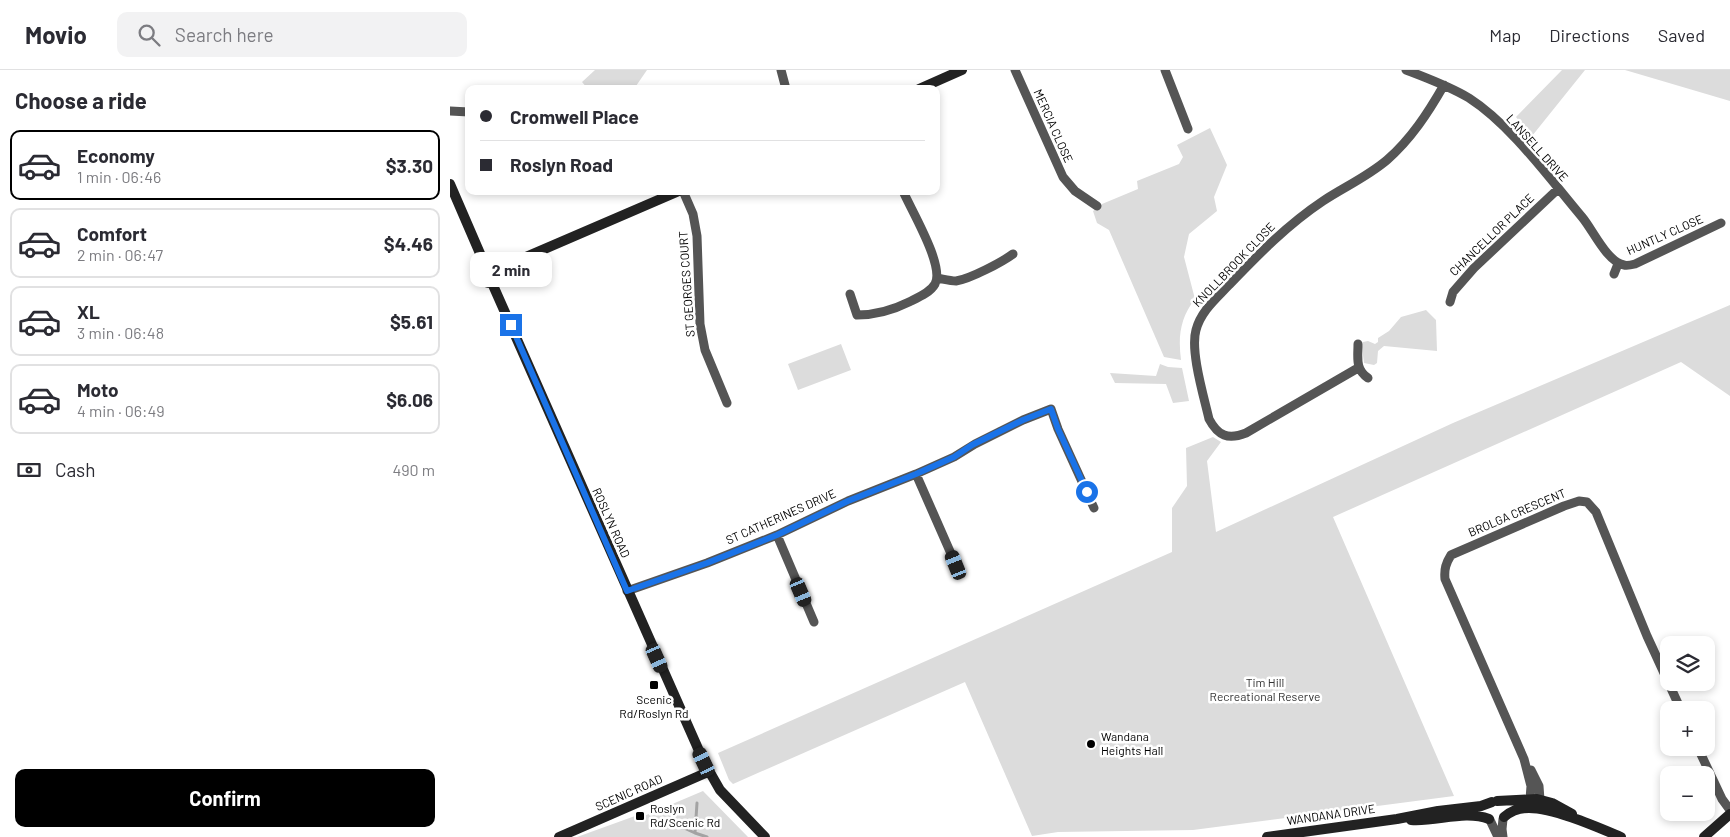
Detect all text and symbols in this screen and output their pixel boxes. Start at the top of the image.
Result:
search box [117,12,467,57]
text: Movio [25,20,87,49]
icon: search [135,21,163,49]
text: Search here [175,23,274,46]
text: Map [1489,24,1521,46]
text: Directions [1549,24,1630,46]
text: Saved [1658,24,1705,46]
text: Choose a ride [15,87,147,113]
street label: MERCIA CLOSE [1031,87,1076,165]
text: Cromwell Place [510,105,639,128]
street label: LANSELL DRIVE [1504,111,1571,184]
icon: car [17,143,62,188]
text: Economy [77,144,155,167]
text: Roslyn Road [510,153,613,176]
text: $3.30 [386,154,433,177]
text: 1 min · 06:46 [77,167,161,186]
street label: CHANCELLOR PLACE [1446,190,1536,278]
street label: HUNTLY CLOSE [1624,211,1705,257]
street label: KNOLLBROOK CLOSE [1189,219,1277,309]
icon: car [17,221,62,266]
text: Comfort [77,222,147,245]
street label: ST GEORGES COURT [675,230,697,337]
text: $4.46 [384,232,433,255]
text: 2 min · 06:47 [77,245,163,264]
callout: 2 min [470,252,552,288]
text: 2 min [492,260,530,279]
icon: car [17,299,62,344]
text: XL [77,300,100,323]
text: $5.61 [390,310,433,333]
route end [500,314,522,336]
text: 3 min · 06:48 [77,323,164,342]
icon: car [17,377,62,422]
text: Moto [77,378,119,401]
text: $6.06 [386,388,433,411]
text: 4 min · 06:49 [77,401,165,420]
icon: cash [15,456,43,484]
text: Cash [55,458,96,481]
text: 490 m [392,460,435,479]
route start [1076,481,1098,503]
street label: ROSLYN ROAD [590,485,634,560]
street label: BROLGA CRESCENT [1466,485,1568,539]
street label: ST CATHERINES DRIVE [723,486,838,547]
car [943,548,968,582]
car [788,575,813,609]
map controls [1660,636,1715,821]
button: layers [1660,636,1715,691]
car [644,641,669,675]
park label: Tim Hill Recreational Reserve [1210,675,1320,703]
marker: Scenic Rd/Roslyn Rd [648,679,660,691]
place label: Scenic Rd/Roslyn Rd [619,692,689,720]
button: + [1660,701,1715,756]
place label: Wandana Heights Hall [1101,729,1163,757]
marker: Wandana Heights Hall [1085,738,1097,750]
car [690,745,717,779]
button: − [1660,766,1715,821]
button: Confirm [15,769,435,827]
street label: SCENIC ROAD [593,771,664,813]
place label: Roslyn Rd/Scenic Rd [650,801,720,829]
street label: WANDANA DRIVE [1286,801,1376,827]
marker: Roslyn Rd/Scenic Rd [634,810,646,822]

